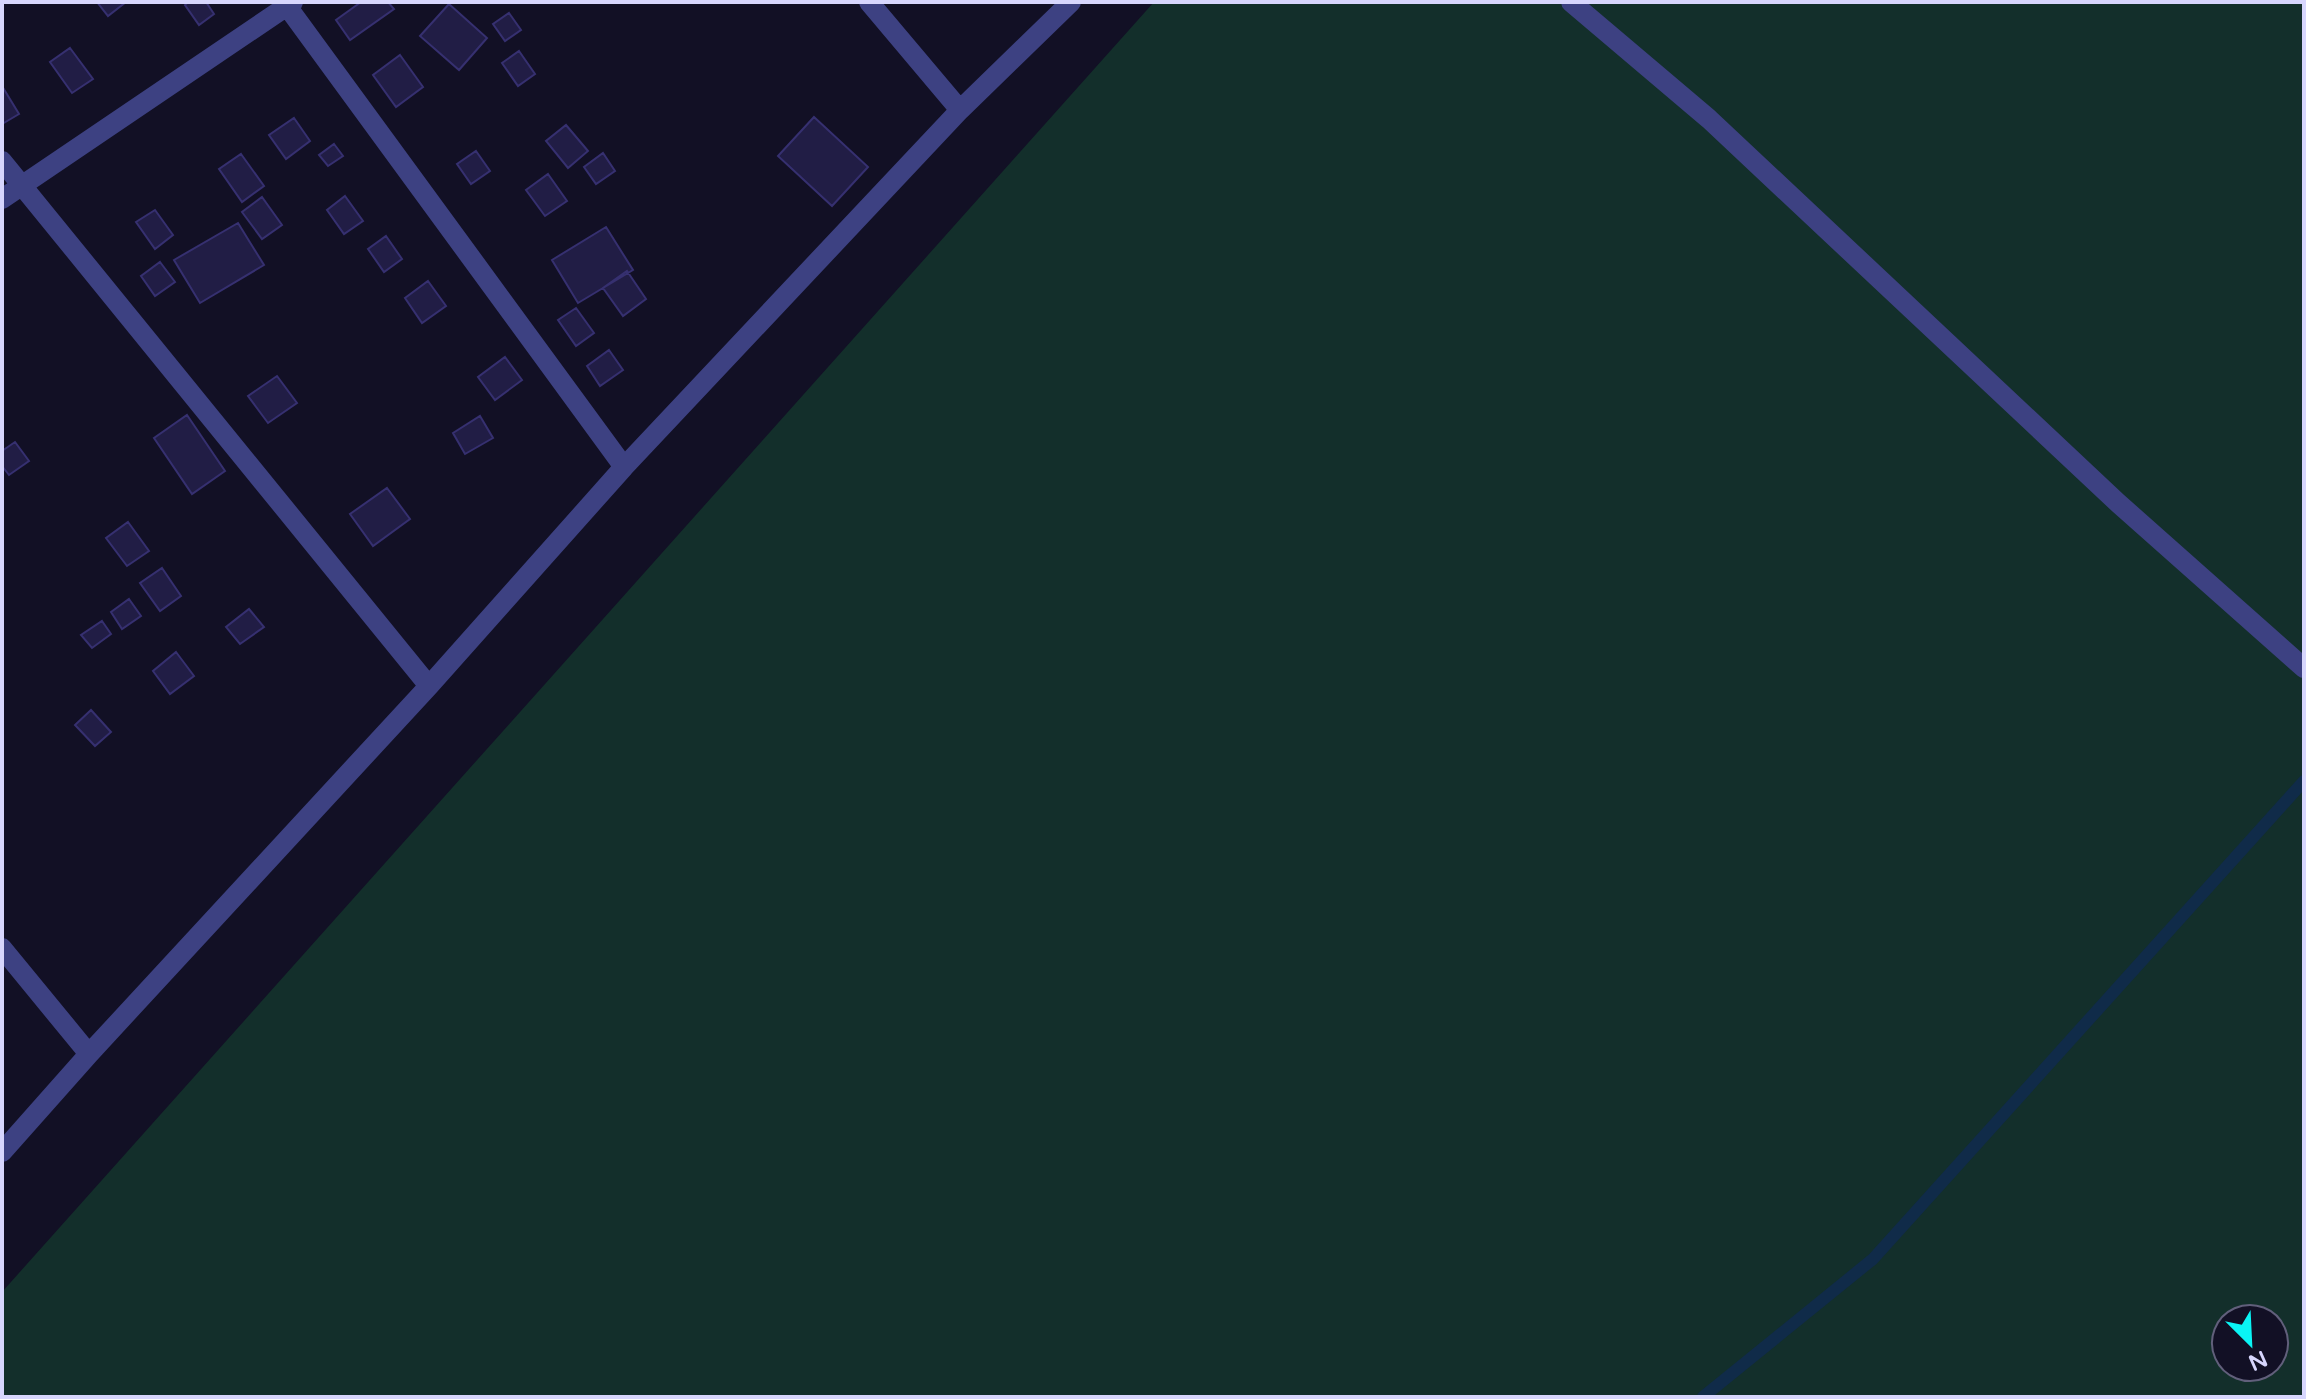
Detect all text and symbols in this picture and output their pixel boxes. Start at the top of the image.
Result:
north arrow [2210,1303,2290,1383]
text: N [2244,1345,2271,1376]

